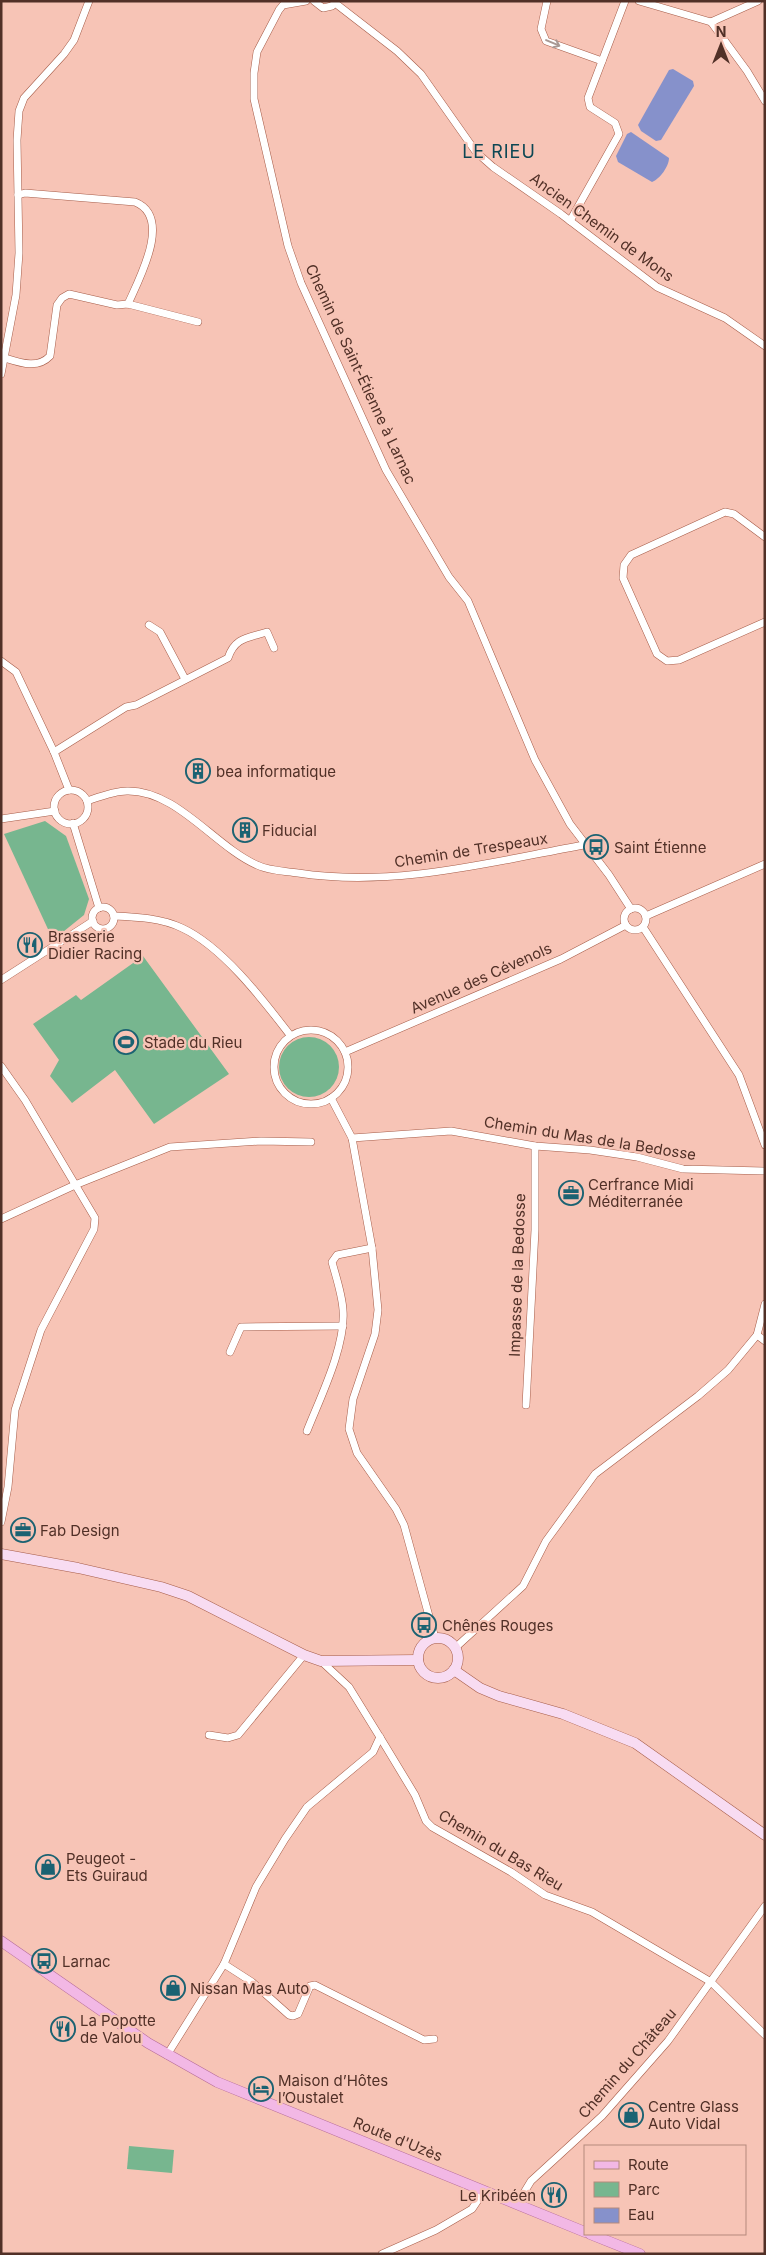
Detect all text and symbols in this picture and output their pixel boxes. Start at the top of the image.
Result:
north arrow [696,20,746,70]
text: N [716,23,726,40]
one-way arrow [545,38,560,48]
district label: LE RIEU [462,141,536,162]
street label: Ancien Chemin de Mons [526,168,678,286]
street label: Chemin de Saint-Étienne à Larnac [301,261,421,487]
building icon: bea informatique [185,758,211,784]
place label: bea informatique [216,762,336,781]
building icon: Fiducial [232,817,258,843]
place label: Fiducial [262,821,317,840]
street label: Chemin de Trespeaux [393,828,549,872]
bus stop icon: Saint Étienne [583,834,609,860]
place label: Saint Étienne [614,838,706,857]
place label: Brasserie Didier Racing [48,927,142,963]
restaurant icon: Brasserie Didier Racing [17,932,43,958]
street label: Avenue des Cévenols [407,938,555,1018]
sports icon: Stade du Rieu [113,1029,139,1055]
place label: Stade du Rieu [144,1033,242,1052]
street label: Chemin du Mas de la Bedosse [483,1112,697,1164]
place label: Cerfrance Midi Méditerranée [588,1175,694,1211]
office icon: Cerfrance Midi Méditerranée [558,1180,584,1206]
street label: Impasse de la Bedosse [505,1193,529,1357]
office icon: Fab Design [10,1517,36,1543]
place label: Fab Design [40,1521,120,1540]
bus stop icon: Chênes Rouges [411,1612,437,1638]
place label: Chênes Rouges [442,1616,554,1635]
street label: Chemin du Bas Rieu [435,1805,567,1895]
place label: Peugeot - Ets Guiraud [66,1849,148,1885]
shop icon: Peugeot - Ets Guiraud [35,1854,61,1880]
bus stop icon: Larnac [31,1948,57,1974]
place label: Larnac [62,1952,111,1971]
shop icon: Nissan Mas Auto [160,1975,186,2001]
place label: Nissan Mas Auto [190,1979,309,1998]
street label: Chemin du Château [574,2004,680,2122]
place label: La Popotte de Valou [80,2011,156,2047]
restaurant icon: La Popotte de Valou [50,2016,76,2042]
place label: Maison d’Hôtes l’Oustalet [278,2071,388,2107]
hotel icon: Maison d’Hôtes l’Oustalet [248,2076,274,2102]
place label: Centre Glass Auto Vidal [648,2097,739,2133]
shop icon: Centre Glass Auto Vidal [618,2102,644,2128]
street label: Route d'Uzès [351,2112,445,2166]
legend [584,2145,746,2235]
text: Route [628,2155,669,2174]
text: Parc [628,2180,660,2199]
restaurant icon: Le Kribéen [541,2182,567,2208]
place label: Le Kribéen [459,2186,536,2205]
text: Eau [628,2205,654,2224]

